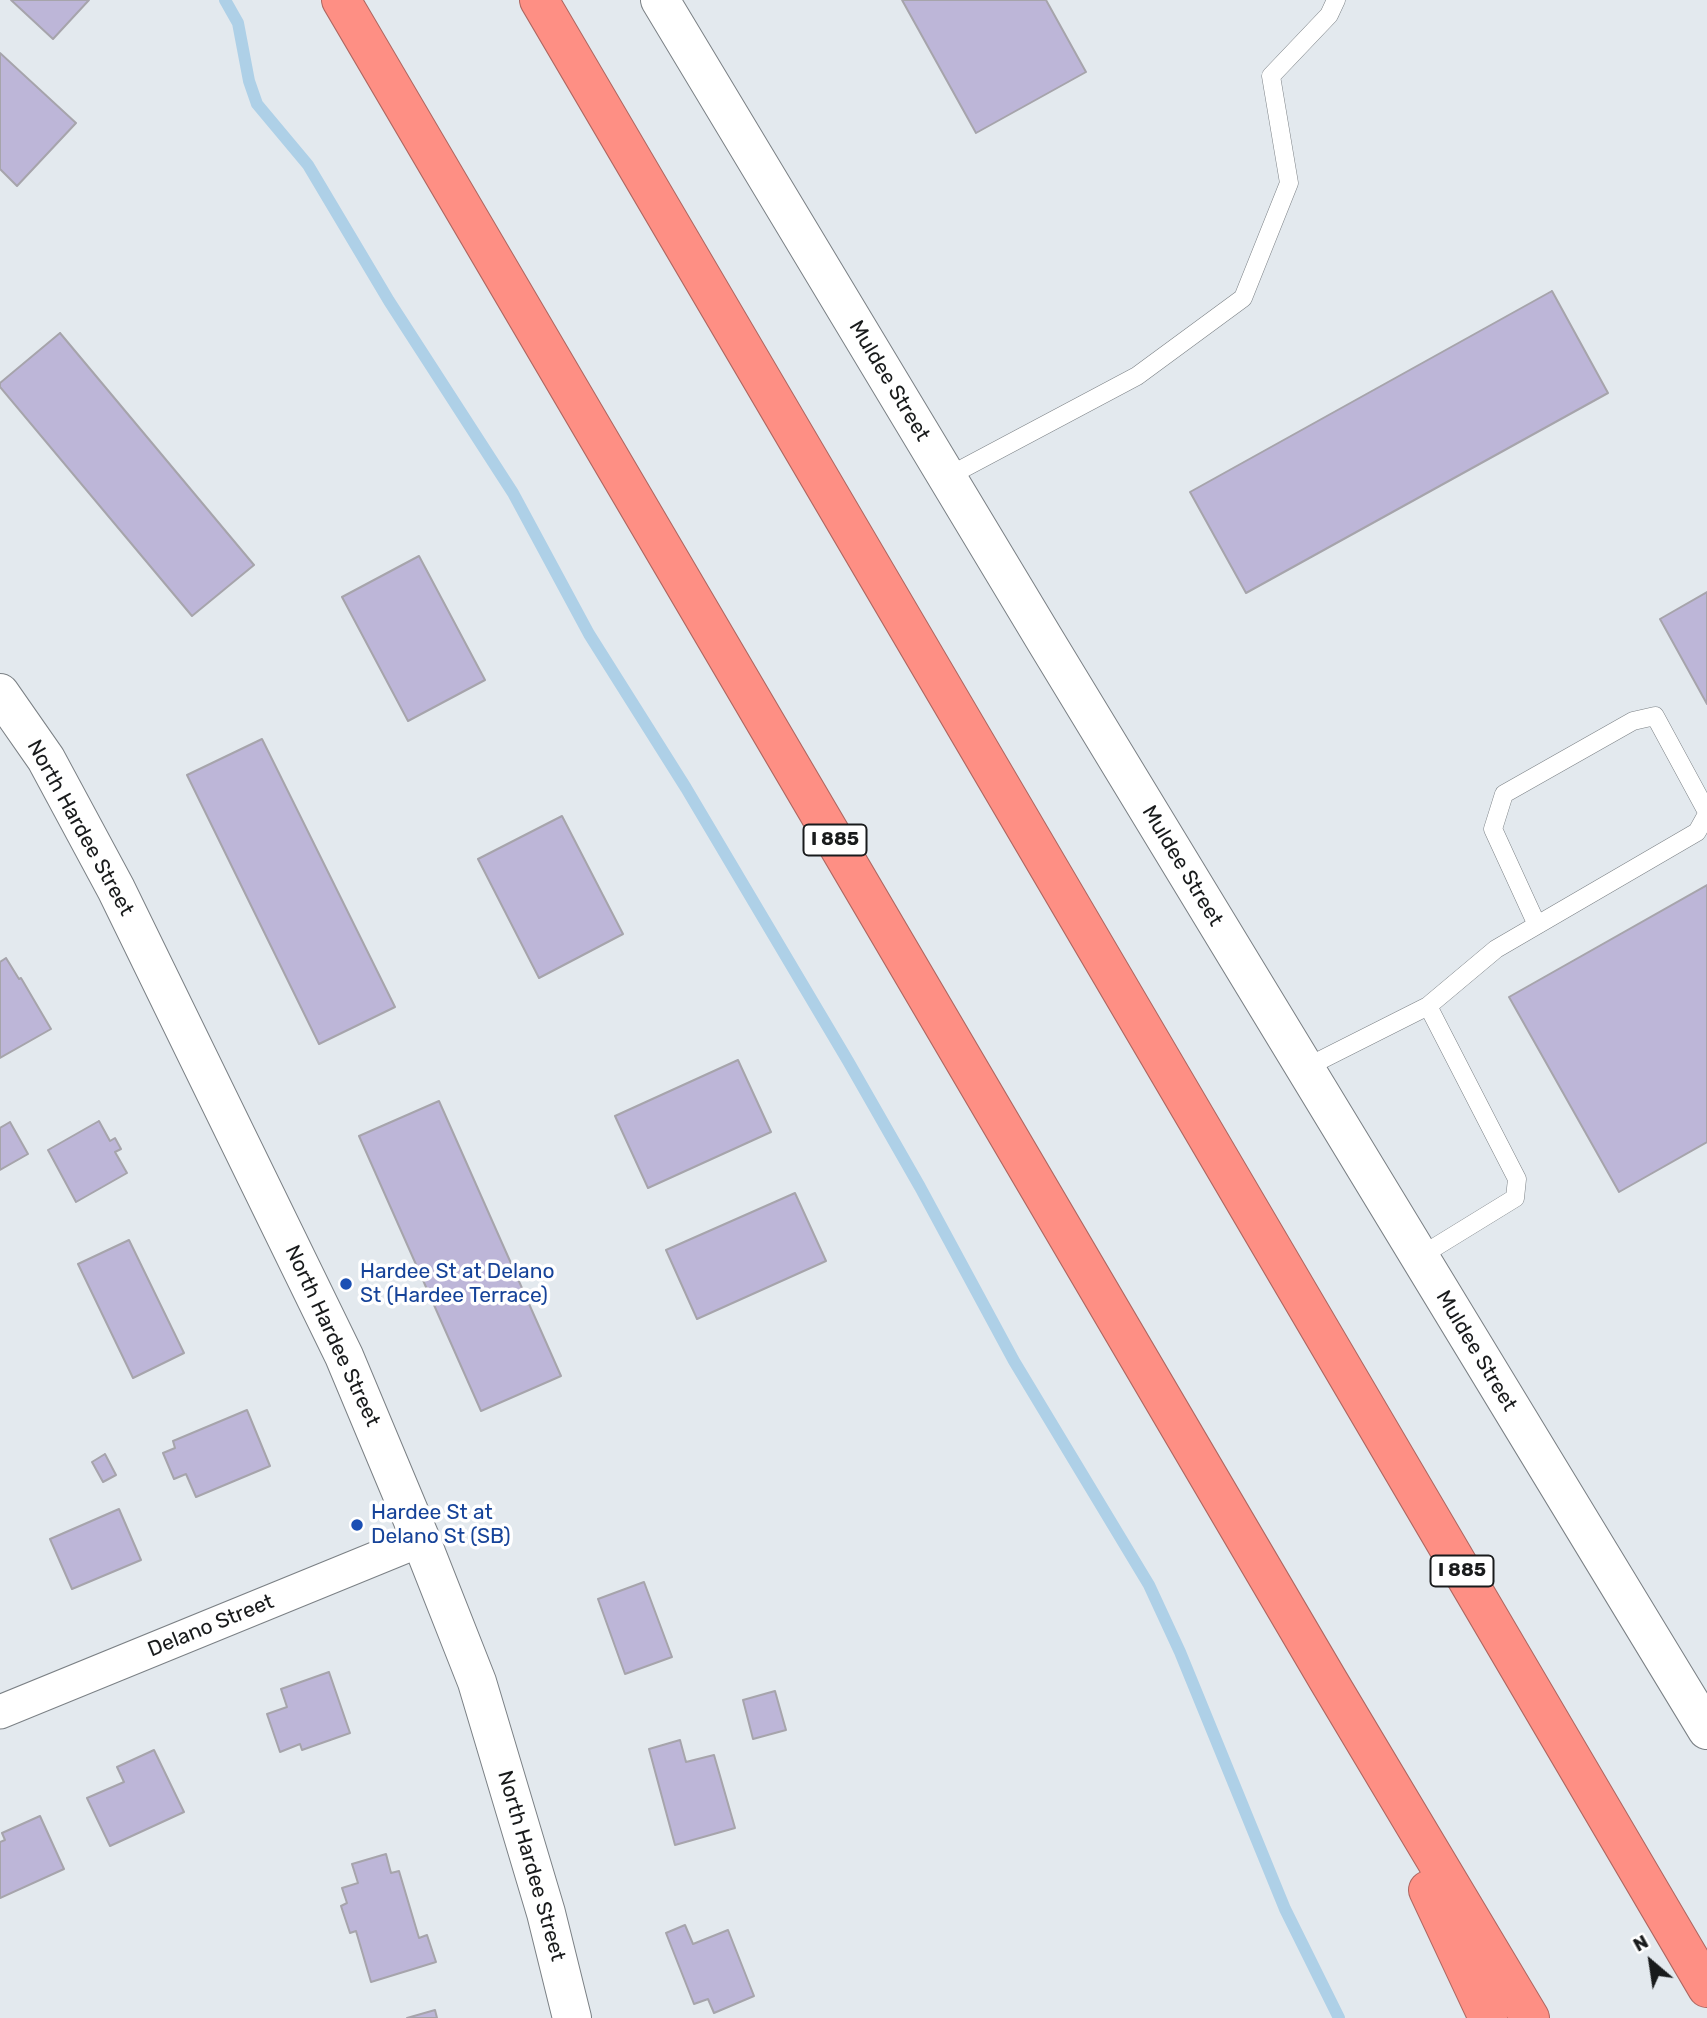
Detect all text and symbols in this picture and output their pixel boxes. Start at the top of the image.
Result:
street label: Muldee Street [843,316,935,446]
street label: North Hardee Street [21,736,139,920]
street label: Muldee Street [1136,801,1228,931]
road number: I 885 [804,824,866,856]
street label: North Hardee Street [279,1241,385,1431]
place label: Hardee St at Delano St (Hardee Terrace) [360,1259,554,1309]
marker: Hardee St at Delano St (Hardee Terrace) [338,1276,354,1292]
street label: Muldee Street [1430,1286,1522,1416]
place label: Hardee St at Delano St (SB) [371,1500,511,1550]
marker: Hardee St at Delano St (SB) [349,1517,365,1533]
road number: I 885 [1430,1555,1494,1586]
street label: Delano Street [144,1589,278,1663]
street label: North Hardee Street [492,1768,570,1964]
north arrow [1616,1927,1686,1997]
text: N [1629,1930,1652,1957]

